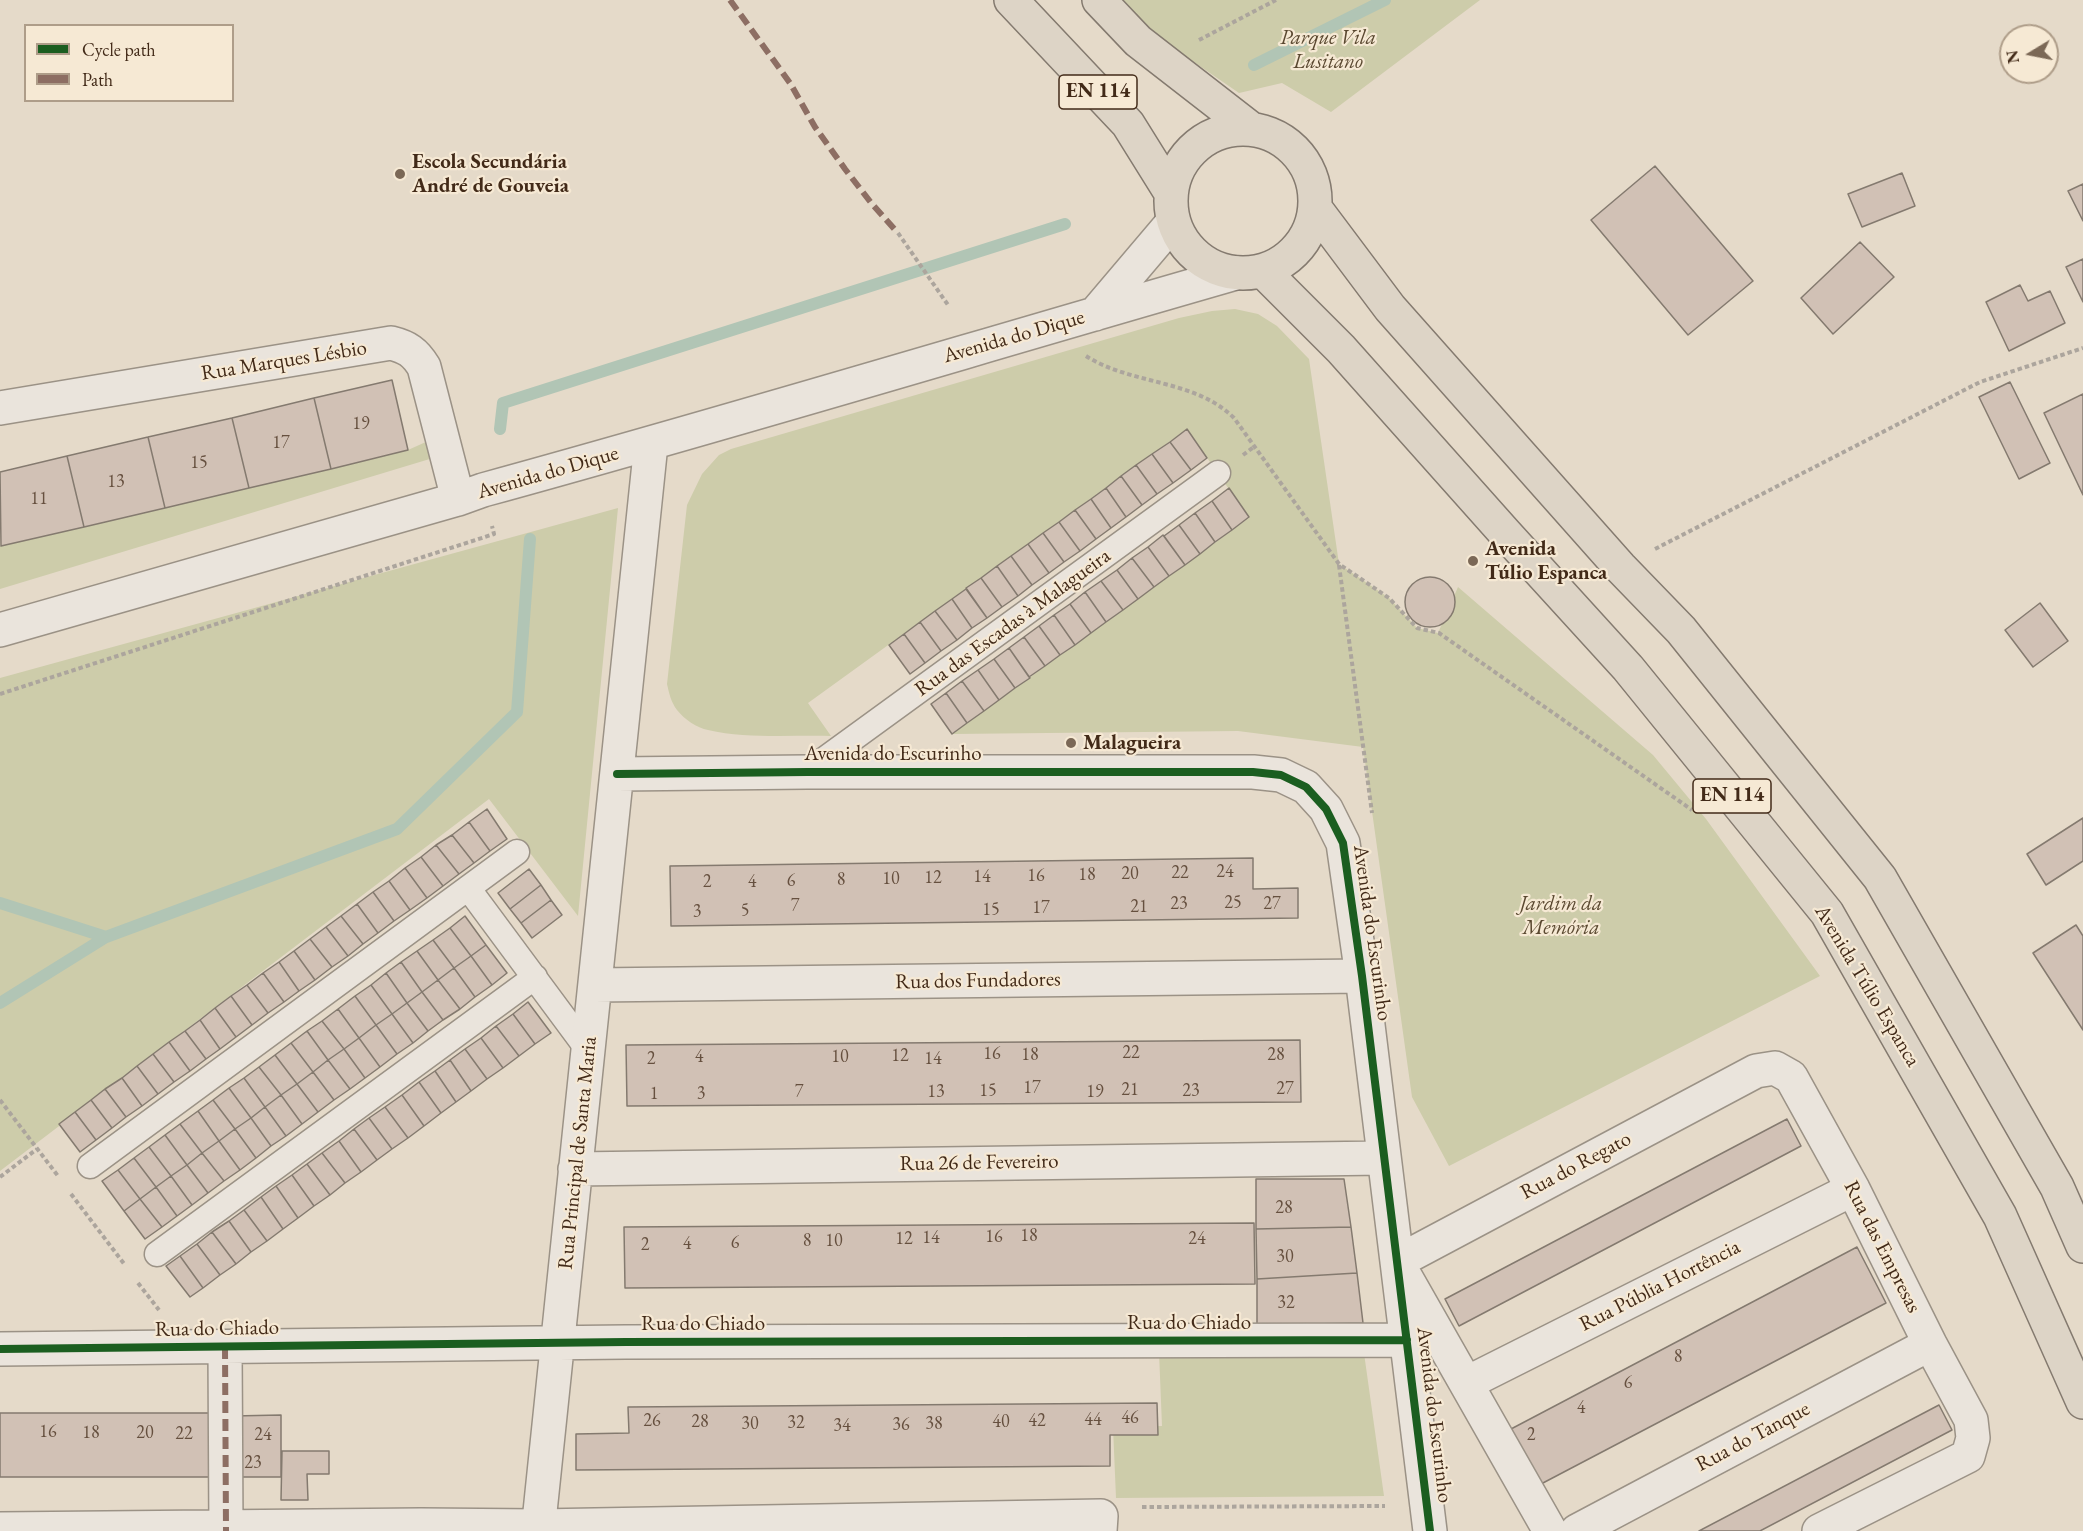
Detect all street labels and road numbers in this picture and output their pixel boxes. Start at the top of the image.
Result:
road number: EN 114 [1059,75,1137,109]
street label: Avenida do Dique [940,305,1088,369]
street label: Rua Marques Lésbio [199,335,369,387]
street label: Avenida do Dique [474,441,622,505]
street label: Rua das Escadas à Malagueira [910,544,1116,702]
street label: Avenida do Escurinho [804,741,982,767]
road number: EN 114 [1693,779,1771,813]
street label: Avenida do Escurinho [1347,843,1397,1023]
street label: Avenida Túlio Espanca [1809,900,1925,1072]
street label: Rua dos Fundadores [895,967,1061,995]
street label: Rua Principal de Santa Maria [553,1035,603,1271]
street label: Rua do Regato [1516,1126,1636,1206]
street label: Rua 26 de Fevereiro [899,1149,1059,1177]
street label: Rua das Empresas [1838,1177,1926,1317]
street label: Rua Públia Hortência [1575,1235,1745,1337]
street label: Rua do Chiado [1127,1310,1251,1336]
street label: Rua do Chiado [641,1311,765,1337]
street label: Rua do Chiado [155,1315,279,1343]
street label: Avenida do Escurinho [1411,1325,1457,1505]
street label: Rua do Tanque [1692,1396,1814,1478]

